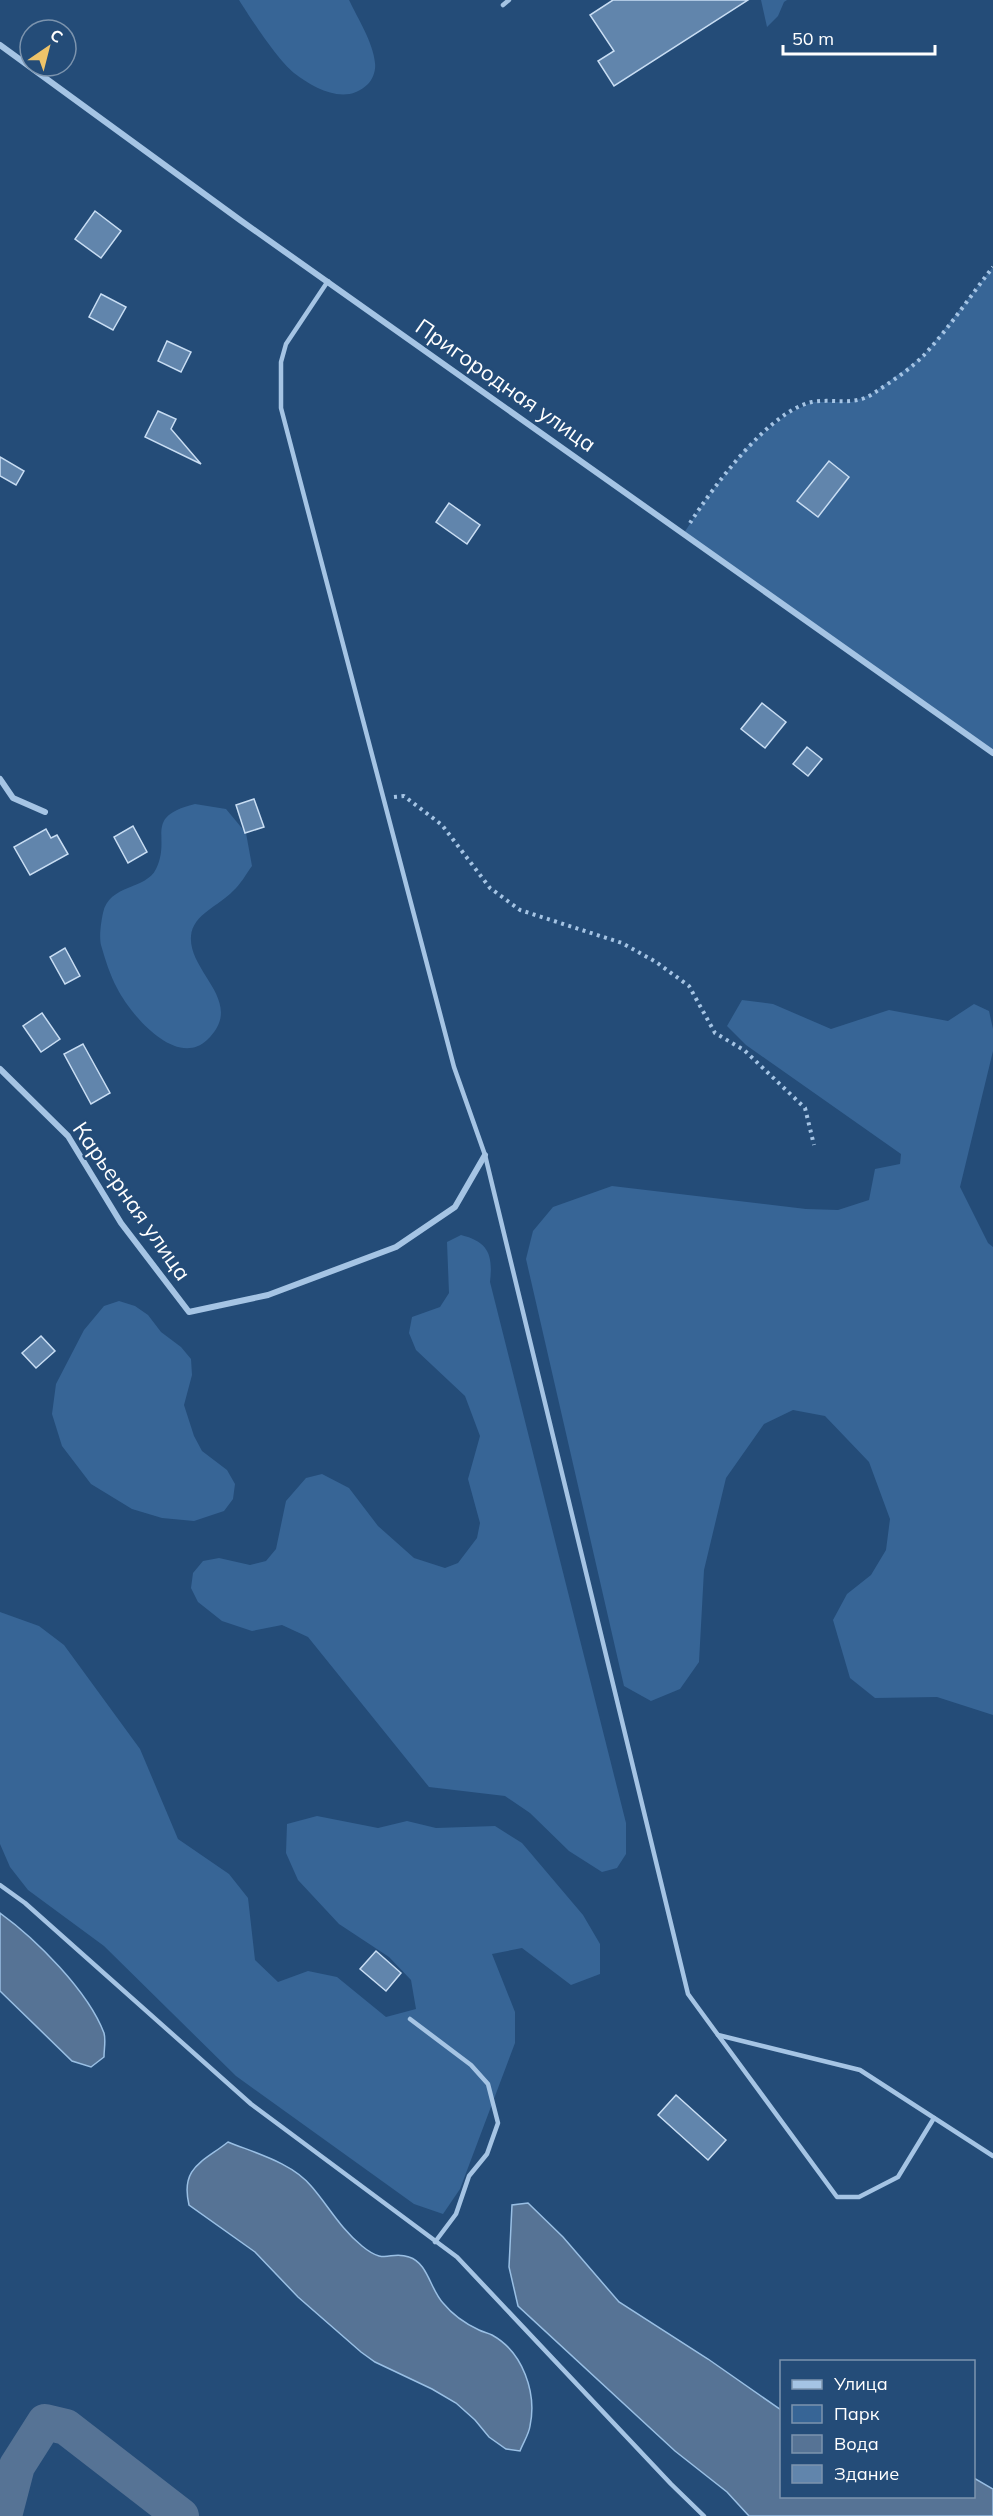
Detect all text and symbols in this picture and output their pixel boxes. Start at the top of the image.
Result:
north arrow [18,18,78,78]
scale bar [783,18,934,56]
text: С [46,24,67,47]
text: 50 m [792,27,834,50]
street label: Пригородная улица [410,312,602,458]
street label: Карьерная улица [67,1116,197,1286]
legend [780,2360,975,2498]
text: Улица [833,2372,888,2395]
text: Парк [834,2402,880,2425]
text: Вода [834,2432,879,2455]
text: Здание [834,2462,899,2485]

